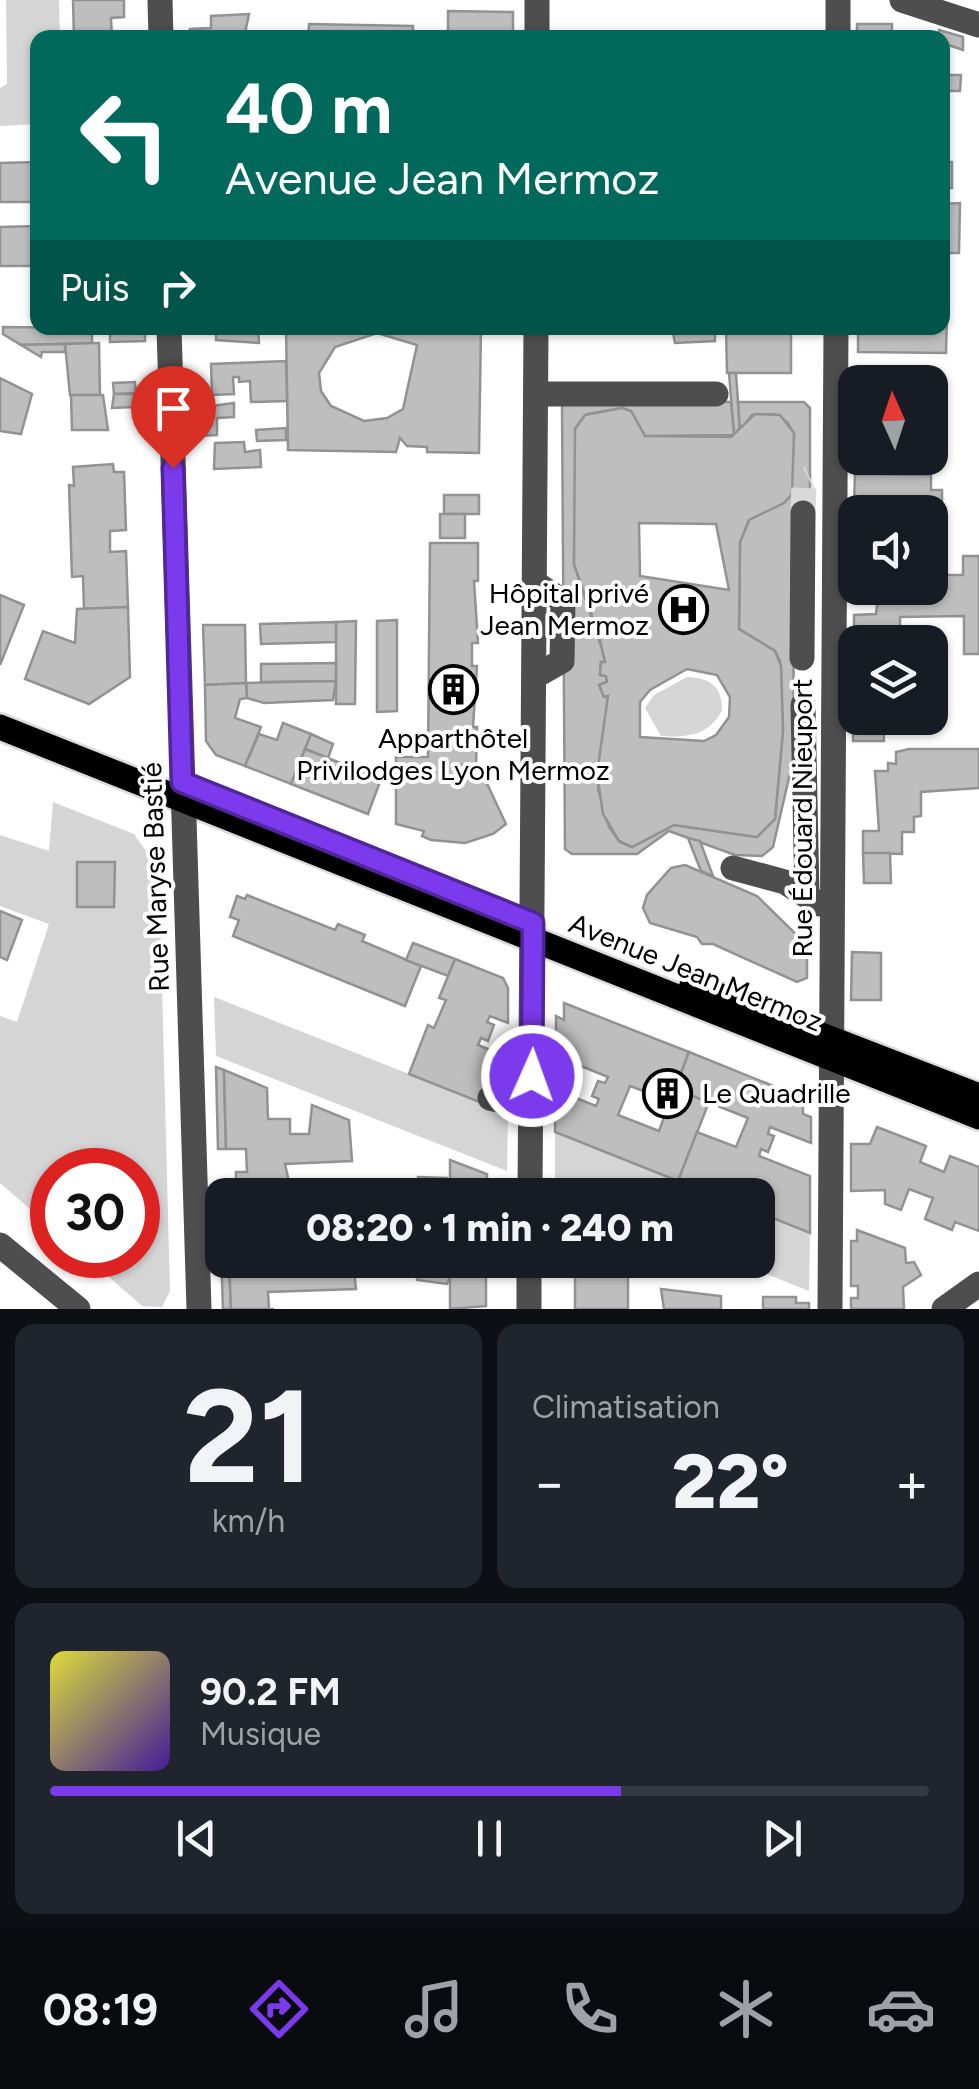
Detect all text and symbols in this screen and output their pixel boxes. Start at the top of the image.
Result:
text: 40 m [225,66,392,151]
icon: left [60,70,190,200]
text: Avenue Jean Mermoz [225,151,660,205]
icon: right [150,260,205,315]
text: Puis [60,265,130,311]
north arrow [838,365,948,475]
map controls [838,365,948,735]
pin [131,366,216,469]
icon: arrive [146,381,201,436]
button: sound [838,495,948,605]
place label: Hôpital privé Jean Mermoz [480,576,649,642]
hospital icon: Hôpital privé Jean Mermoz [658,583,710,635]
button: layers [838,625,948,735]
building icon: Apparthôtel Privilodges Lyon Mermoz [427,664,479,716]
street label: Rue Édouard Nieuport [785,678,819,958]
place label: Apparthôtel Privilodges Lyon Mermoz [296,721,610,787]
street label: Rue Maryse Bastié [134,762,176,992]
street label: Avenue Jean Mermoz [564,906,828,1038]
position arrow [480,1024,584,1128]
building icon: Le Quadrille [641,1067,693,1119]
place label: Le Quadrille [702,1076,851,1110]
speed limit sign: 30 [30,1148,160,1278]
text: 08:20 · 1 min · 240 m [306,1205,674,1251]
text: 21 [183,1359,314,1515]
text: Climatisation [532,1388,720,1426]
text: 22° [672,1437,789,1527]
text: − [532,1450,566,1516]
text: + [895,1450,929,1516]
text: km/h [212,1502,285,1540]
text: 90.2 FM [200,1669,341,1715]
text: Musique [200,1715,321,1753]
icon: previous [169,1811,224,1866]
icon: pause [462,1811,517,1866]
icon: next [755,1811,810,1866]
icon: directions [244,1974,314,2044]
icon: music [399,1974,469,2044]
icon: phone [555,1974,625,2044]
icon: climate [711,1974,781,2044]
icon: car [866,1974,936,2044]
text: 08:19 [43,1982,158,2036]

